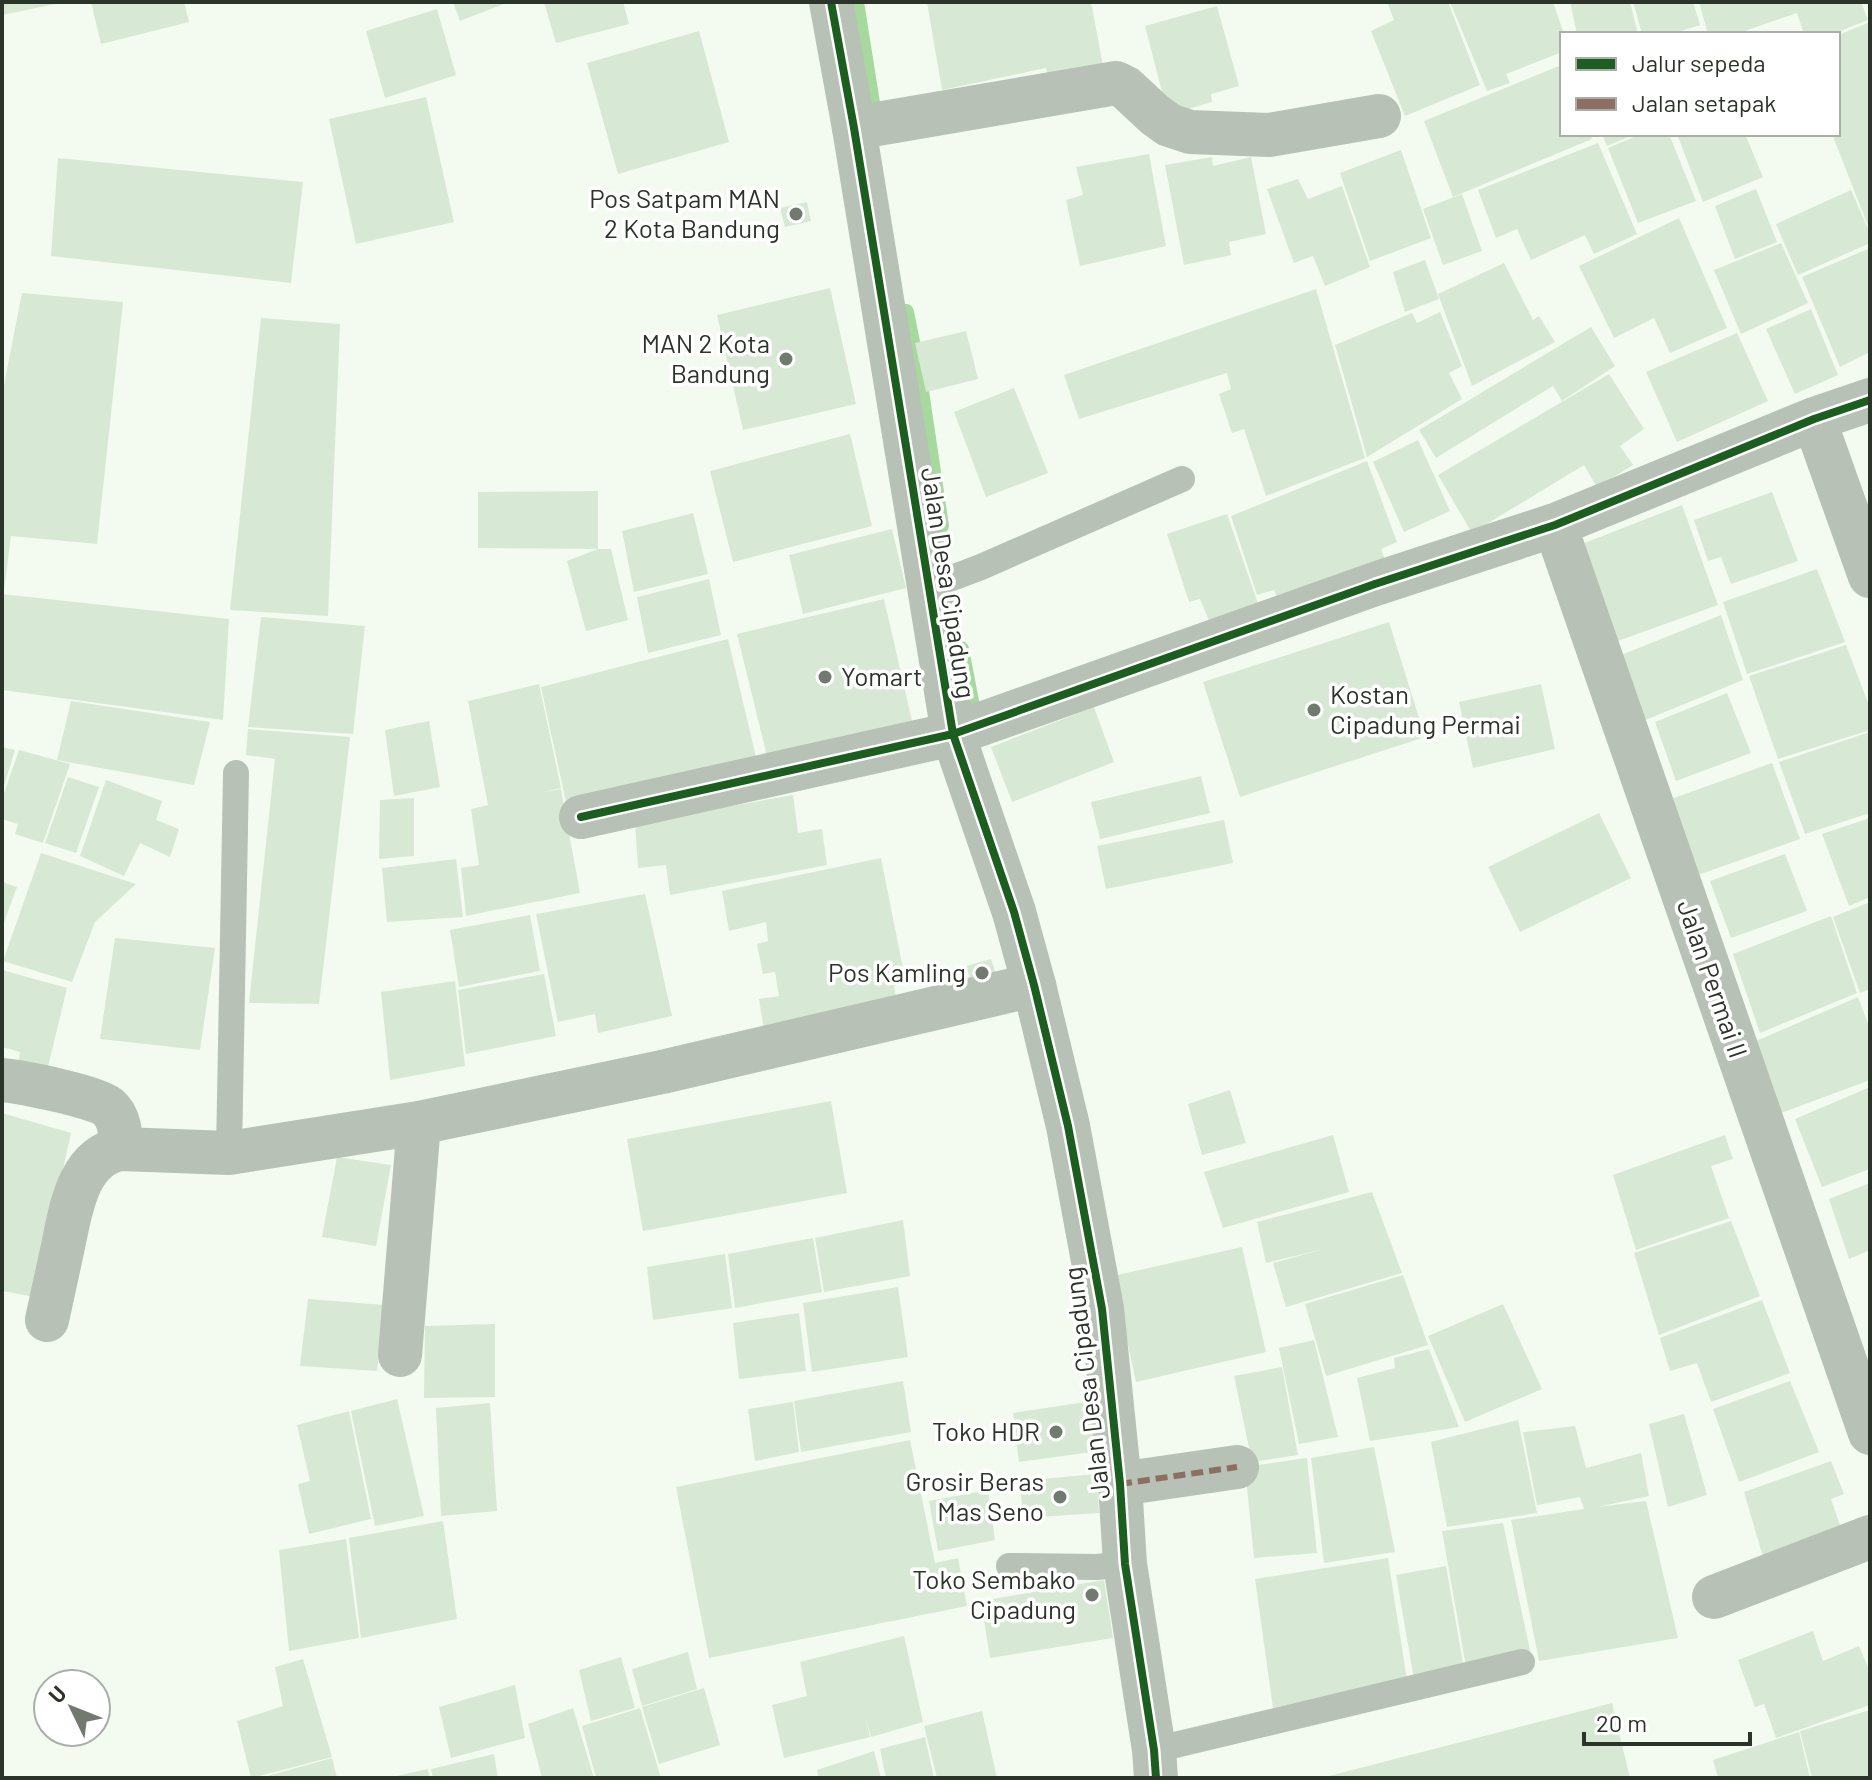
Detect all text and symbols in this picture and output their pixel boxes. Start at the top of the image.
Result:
legend [1560,32,1840,136]
text: Jalur sepeda [1632,48,1766,77]
text: Jalan setapak [1632,88,1776,117]
place label: Pos Satpam MAN 2 Kota Bandung [589,182,780,243]
marker: Pos Satpam MAN 2 Kota Bandung [787,205,805,223]
place label: MAN 2 Kota Bandung [641,327,770,388]
marker: MAN 2 Kota Bandung [777,350,795,368]
street label: Jalan Desa Cipadung [916,465,983,701]
place label: Yomart [841,660,922,691]
marker: Yomart [816,668,834,686]
place label: Kostan Cipadung Permai [1330,678,1521,739]
marker: Kostan Cipadung Permai [1305,701,1323,719]
street label: Jalan Permai II [1672,895,1755,1062]
place label: Pos Kamling [828,956,966,987]
marker: Pos Kamling [973,964,991,982]
street label: Jalan Desa Cipadung [1056,1265,1115,1501]
place label: Toko HDR [932,1415,1040,1446]
marker: Toko HDR [1047,1423,1065,1441]
place label: Grosir Beras Mas Seno [905,1465,1044,1526]
marker: Grosir Beras Mas Seno [1051,1488,1069,1506]
place label: Toko Sembako Cipadung [912,1563,1076,1624]
marker: Toko Sembako Cipadung [1083,1586,1101,1604]
north arrow [32,1668,112,1748]
text: U [42,1680,71,1708]
scale bar [1584,1696,1750,1746]
text: 20 m [1596,1708,1647,1737]

